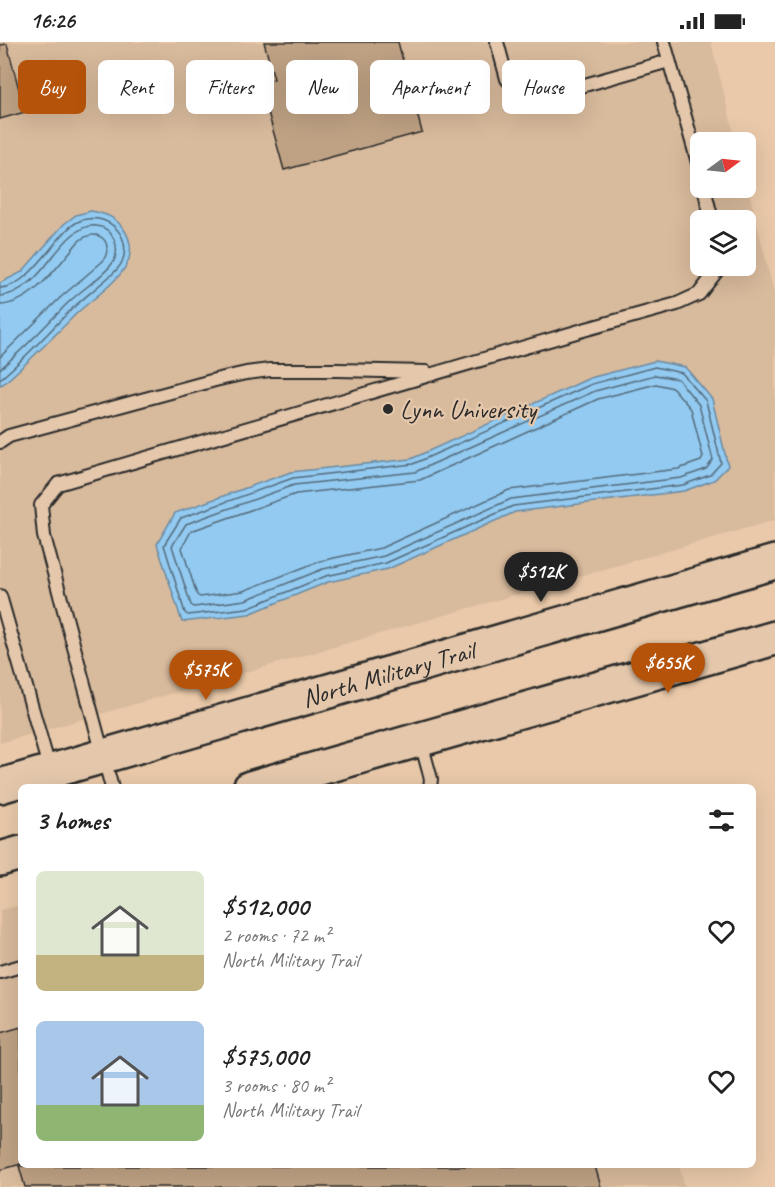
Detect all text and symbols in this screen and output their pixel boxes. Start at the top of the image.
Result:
text: 16:26 [30,7,75,35]
chip: Buy [18,60,86,114]
chip: Rent [98,60,174,114]
chip: Filters [186,60,274,114]
chip: New [286,60,358,114]
chip: Apartment [370,60,490,114]
chip: House [502,60,585,114]
north arrow [690,132,756,198]
map controls [690,132,756,276]
button: layers [690,210,756,276]
place label: Lynn University [400,393,538,426]
marker: Lynn University [381,402,395,416]
pin: $512K [499,552,583,603]
text: $512K [518,559,564,584]
street label: North Military Trail [298,632,483,715]
pin: $655K [626,643,710,694]
pin: $575K [164,650,248,701]
text: $655K [645,650,691,675]
text: $575K [183,657,229,682]
text: 3 homes [36,804,109,837]
icon: filters [705,804,738,837]
text: $512,000 [222,890,309,923]
icon: home [84,895,156,967]
icon: heart [705,915,738,948]
text: 2 rooms · 72 m² [222,923,330,948]
text: North Military Trail [222,948,359,973]
text: $575,000 [222,1040,308,1073]
icon: home [84,1045,156,1117]
icon: heart [705,1065,738,1098]
text: 3 rooms · 80 m² [222,1073,330,1098]
text: North Military Trail [222,1098,359,1123]

